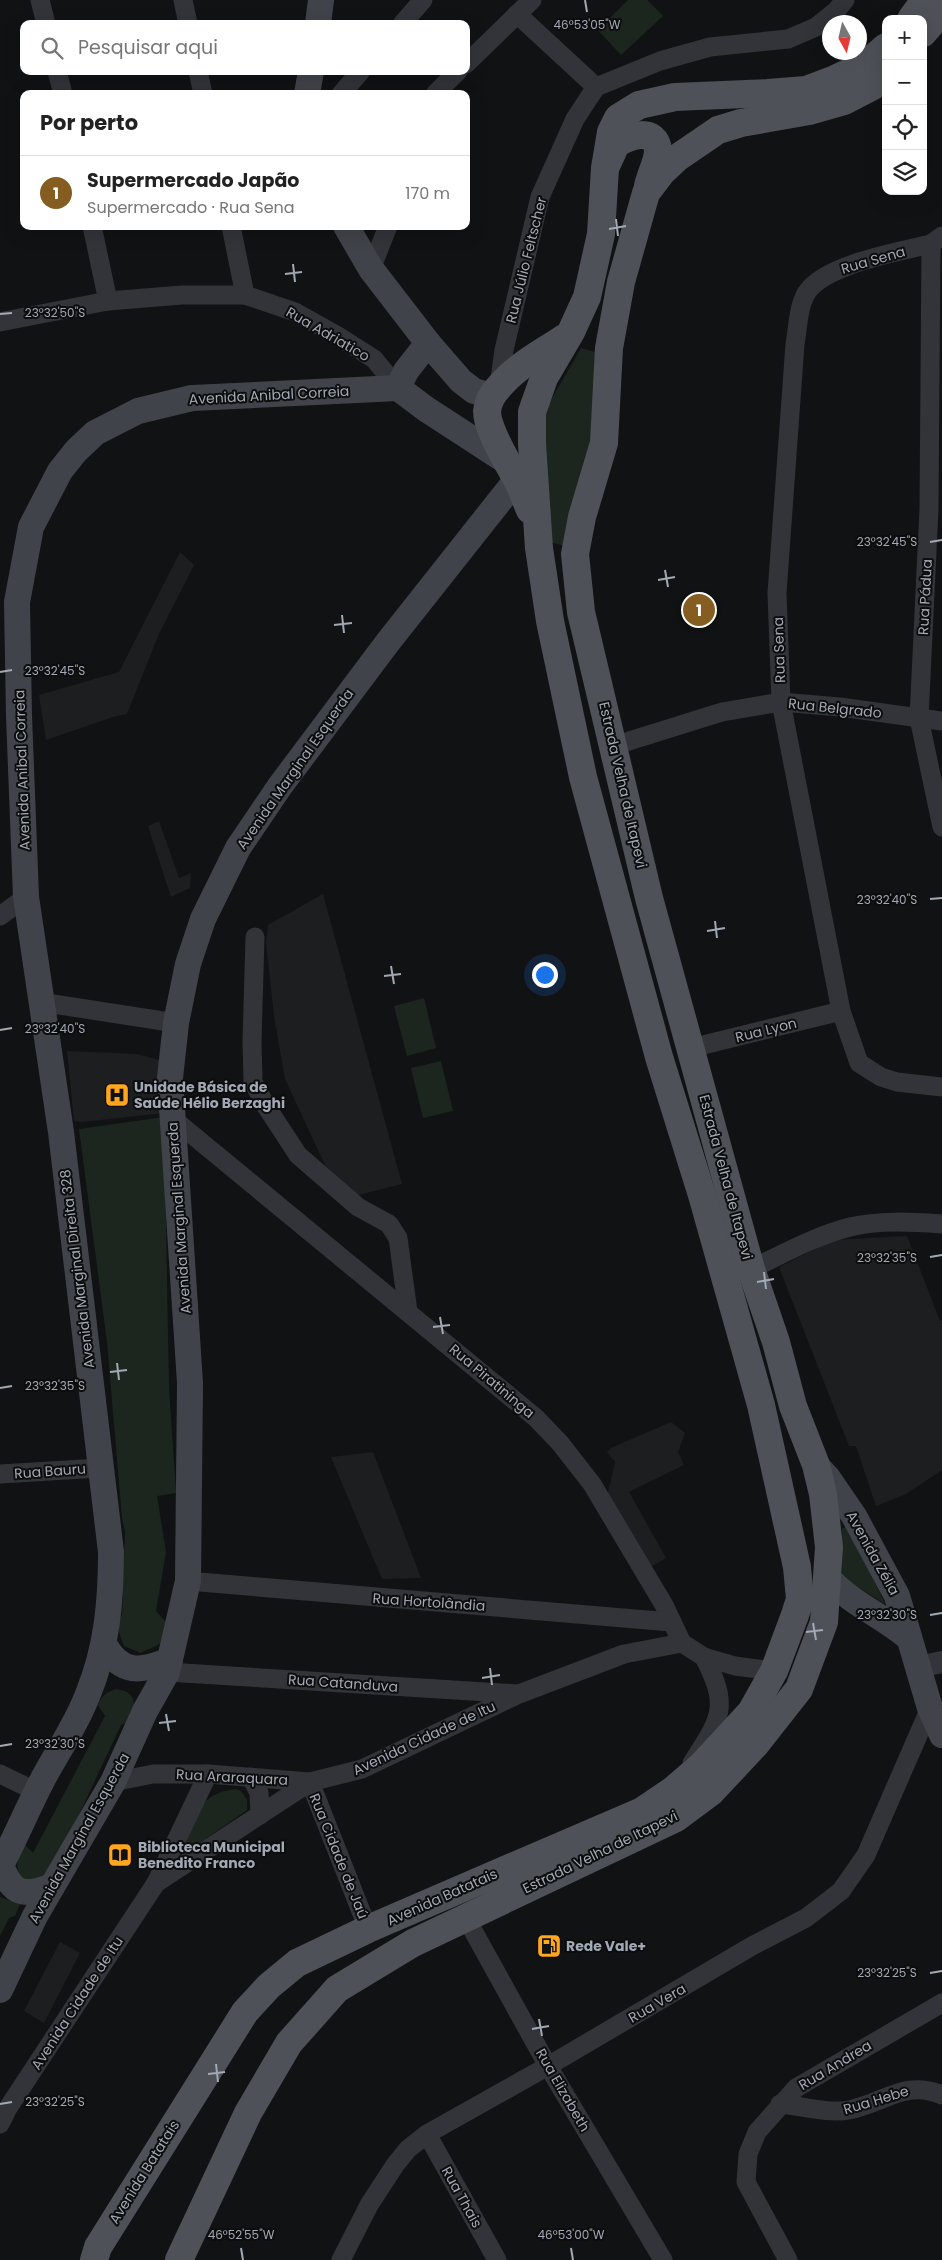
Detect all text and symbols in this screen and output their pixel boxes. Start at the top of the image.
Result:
north arrow [822,15,867,60]
map controls [882,15,927,195]
button: + [882,15,927,60]
text: 46°53'05"W [554,16,621,33]
search box [20,20,470,75]
icon: search [38,34,66,62]
text: Pesquisar aqui [78,34,218,61]
button: − [882,60,927,105]
button: locate [882,105,927,150]
text: Por perto [40,108,138,137]
button: layers [882,150,927,195]
text: Supermercado Japão [87,167,299,194]
text: 1 [53,182,59,205]
text: 170 m [405,182,450,205]
street label: Rua Júlio Feltscher [501,195,551,325]
text: Supermercado · Rua Sena [87,196,295,219]
street label: Rua Sena [839,241,907,279]
street label: Rua Adriatico [282,302,374,366]
text: 23°32'50"S [25,304,85,321]
street label: Avenida Anibal Correia [188,381,350,409]
text: 23°32'45"S [857,533,917,550]
street label: Rua Pádua [913,558,937,636]
pin: 1 [683,591,715,629]
street label: Rua Sena [768,617,790,683]
text: 23°32'45"S [25,662,85,679]
street label: Avenida Marginal Esquerda [232,685,358,853]
street label: Avenida Anibal Correia [9,689,35,851]
street label: Rua Belgrado [787,693,883,723]
street label: Estrada Velha de Itapevi [594,700,652,870]
text: 23°32'40"S [857,891,917,908]
your location [532,962,558,988]
street label: Rua Lyon [733,1013,799,1047]
text: 23°32'40"S [25,1020,85,1037]
place label: Unidade Básica de Saúde Hélio Berzaghi [134,1077,285,1113]
hospital icon: Unidade Básica de Saúde Hélio Berzaghi [104,1082,130,1108]
street label: Estrada Velha de Itapevi [694,1092,758,1262]
street label: Avenida Marginal Esquerda [162,1122,196,1314]
street label: Avenida Marginal Direita 328 [55,1168,99,1370]
text: 23°32'35"S [857,1249,917,1266]
street label: Rua Piratininga [445,1339,539,1423]
text: 23°32'35"S [25,1377,85,1394]
street label: Rua Bauru [13,1459,87,1483]
street label: Avenida Zélia [842,1507,904,1599]
street label: Rua Hortolândia [372,1588,486,1616]
text: 23°32'30"S [857,1606,917,1623]
street label: Rua Catanduva [287,1669,399,1697]
street label: Avenida Cidade de Itu [349,1696,499,1780]
text: 23°32'30"S [25,1735,85,1752]
street label: Avenida Marginal Esquerda [24,1749,134,1927]
street label: Rua Araraquara [176,1764,288,1790]
street label: Rua Cidade de Jaú [305,1790,373,1922]
street label: Estrada Velha de Itapevi [519,1806,681,1898]
place label: Biblioteca Municipal Benedito Franco [138,1837,285,1873]
library icon: Biblioteca Municipal Benedito Franco [107,1842,133,1868]
street label: Avenida Batatais [384,1864,500,1930]
street label: Avenida Cidade de Itu [26,1932,128,2074]
fuel station icon: Rede Vale+ [536,1933,562,1959]
place label: Rede Vale+ [566,1936,646,1956]
text: 23°32'25"S [857,1964,917,1981]
street label: Rua Vera [624,1978,690,2028]
street label: Rua Andrea [795,2035,875,2095]
street label: Rua Elizabeth [531,2045,595,2135]
street label: Rua Hebe [841,2081,911,2119]
text: 23°32'25"S [25,2093,85,2110]
street label: Avenida Batatais [104,2116,184,2228]
street label: Rua Thais [437,2163,487,2231]
text: 46°52'55"W [208,2226,275,2243]
text: 46°53'00"W [538,2226,605,2243]

